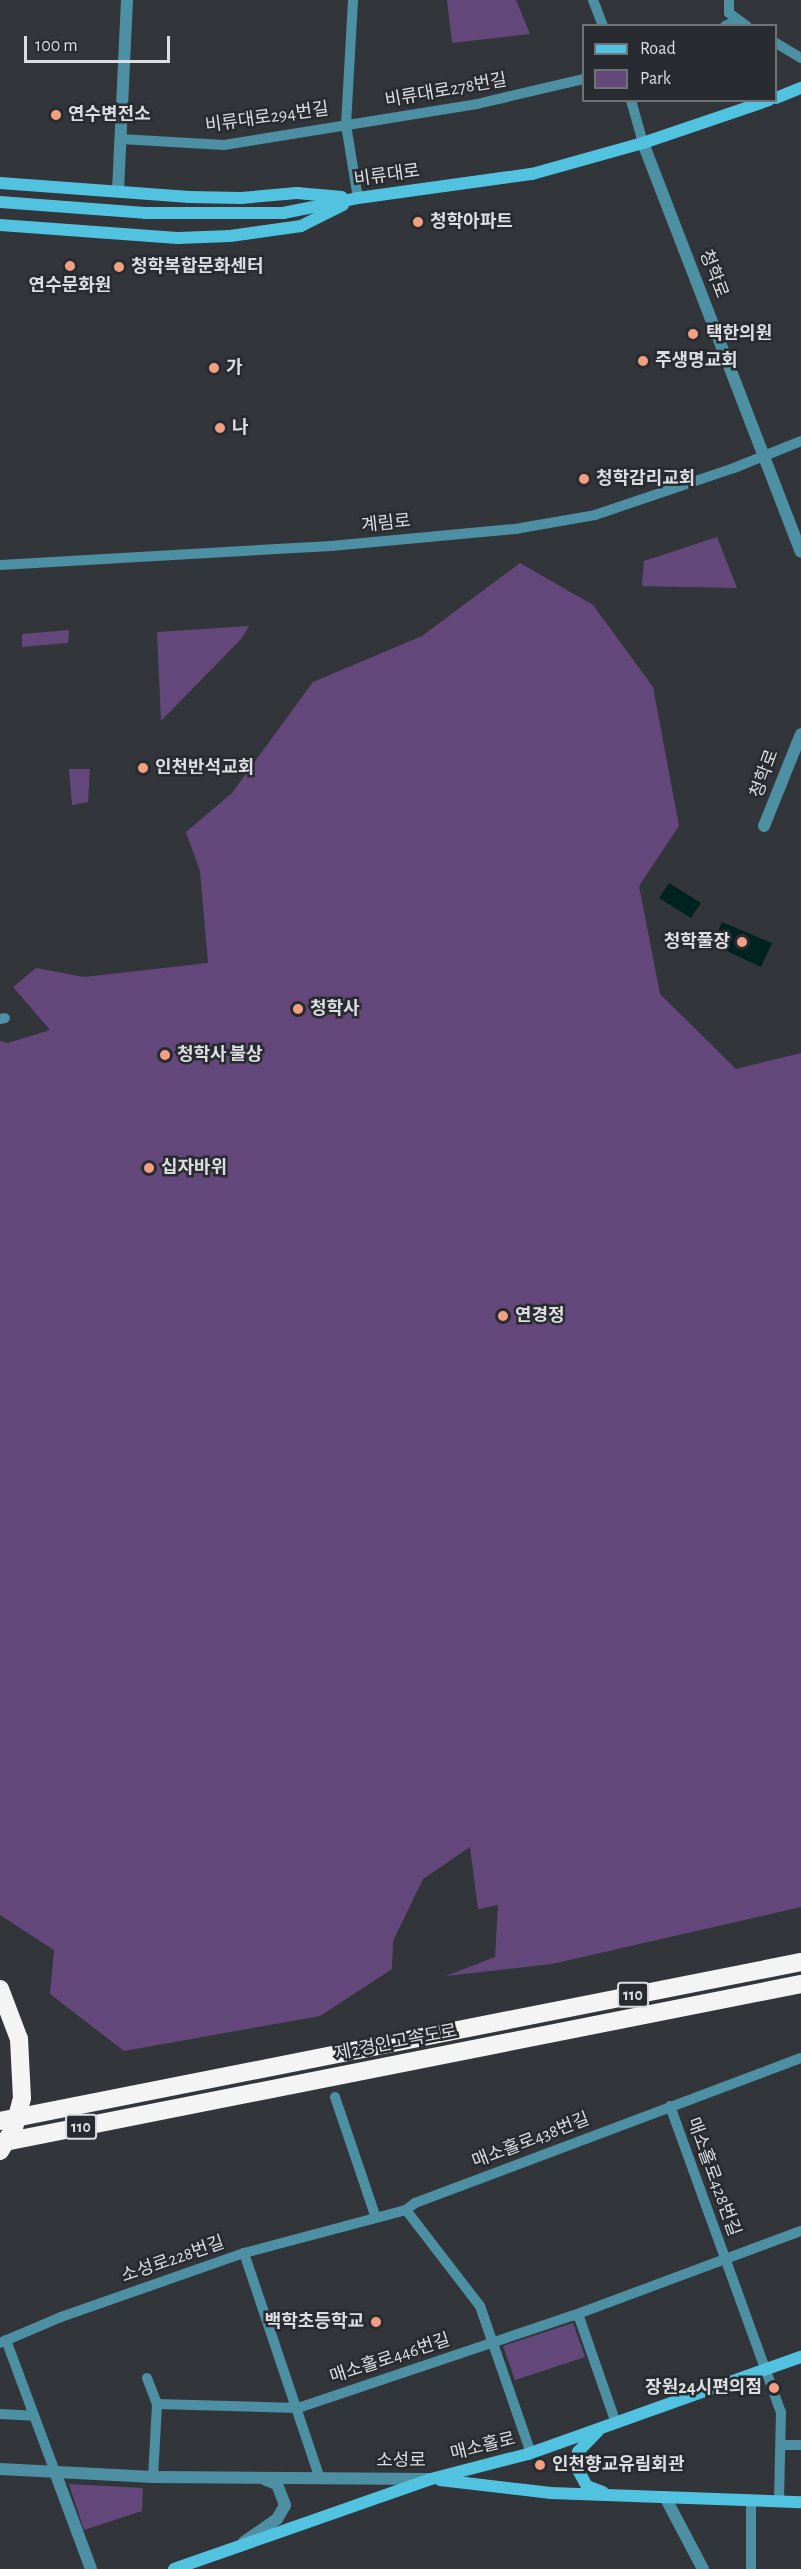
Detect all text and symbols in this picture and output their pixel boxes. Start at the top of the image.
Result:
scale bar [27,24,172,62]
legend [582,24,777,102]
text: 100 m [35,37,78,55]
text: Road [640,40,676,58]
street label: 비류대로278번길 [383,70,509,112]
text: Park [640,70,671,88]
street label: 비류대로294번길 [204,99,330,137]
place label: 연수변전소 [68,104,151,126]
marker: 연수변전소 [49,108,63,122]
street label: 비류대로 [353,161,421,191]
place label: 청학아파트 [430,211,513,233]
marker: 청학아파트 [411,215,425,229]
street label: 청학로 [694,247,732,301]
place label: 청학복합문화센터 [131,256,263,278]
marker: 연수문화원 [63,259,77,273]
marker: 청학복합문화센터 [112,260,126,274]
place label: 연수문화원 [29,275,111,297]
place label: 택한의원 [706,323,772,345]
marker: 택한의원 [684,325,702,343]
place label: 주생명교회 [655,350,738,372]
marker: 주생명교회 [636,354,650,368]
place label: 가 [226,357,243,379]
marker: 가 [207,361,221,375]
place label: 나 [232,417,249,439]
marker: 나 [213,421,227,435]
place label: 청학감리교회 [596,468,695,490]
marker: 청학감리교회 [577,472,591,486]
street label: 계림로 [360,511,412,537]
street label: 청학로 [746,747,784,801]
place label: 인천반석교회 [155,757,254,779]
marker: 인천반석교회 [136,761,150,775]
place label: 청학풀장 [664,931,730,953]
marker: 청학풀장 [735,935,749,949]
place label: 청학사 [310,998,360,1020]
marker: 청학사 [291,1002,305,1016]
place label: 청학사 불상 [177,1044,263,1066]
marker: 청학사 불상 [158,1048,172,1062]
place label: 십자바위 [161,1157,227,1179]
marker: 십자바위 [142,1161,156,1175]
place label: 연경정 [515,1305,565,1327]
marker: 연경정 [496,1309,510,1323]
road number: 110 [616,1982,650,2008]
street label: 제2경인고속도로 [333,2021,459,2065]
street label: 매소홀로438번길 [469,2109,593,2173]
road number: 110 [64,2114,98,2140]
street label: 매소홀로428번길 [682,2115,744,2239]
street label: 소성로228번길 [119,2232,227,2288]
place label: 백학초등학교 [265,2311,364,2333]
marker: 백학초등학교 [369,2315,383,2329]
street label: 매소홀로446번길 [327,2329,453,2389]
place label: 장원24시편의점 [645,2377,762,2399]
marker: 장원24시편의점 [767,2381,781,2395]
street label: 매소홀로 [448,2429,518,2465]
street label: 소성로 [376,2450,426,2472]
place label: 인천향교유림회관 [552,2454,684,2476]
marker: 인천향교유림회관 [533,2458,547,2472]

